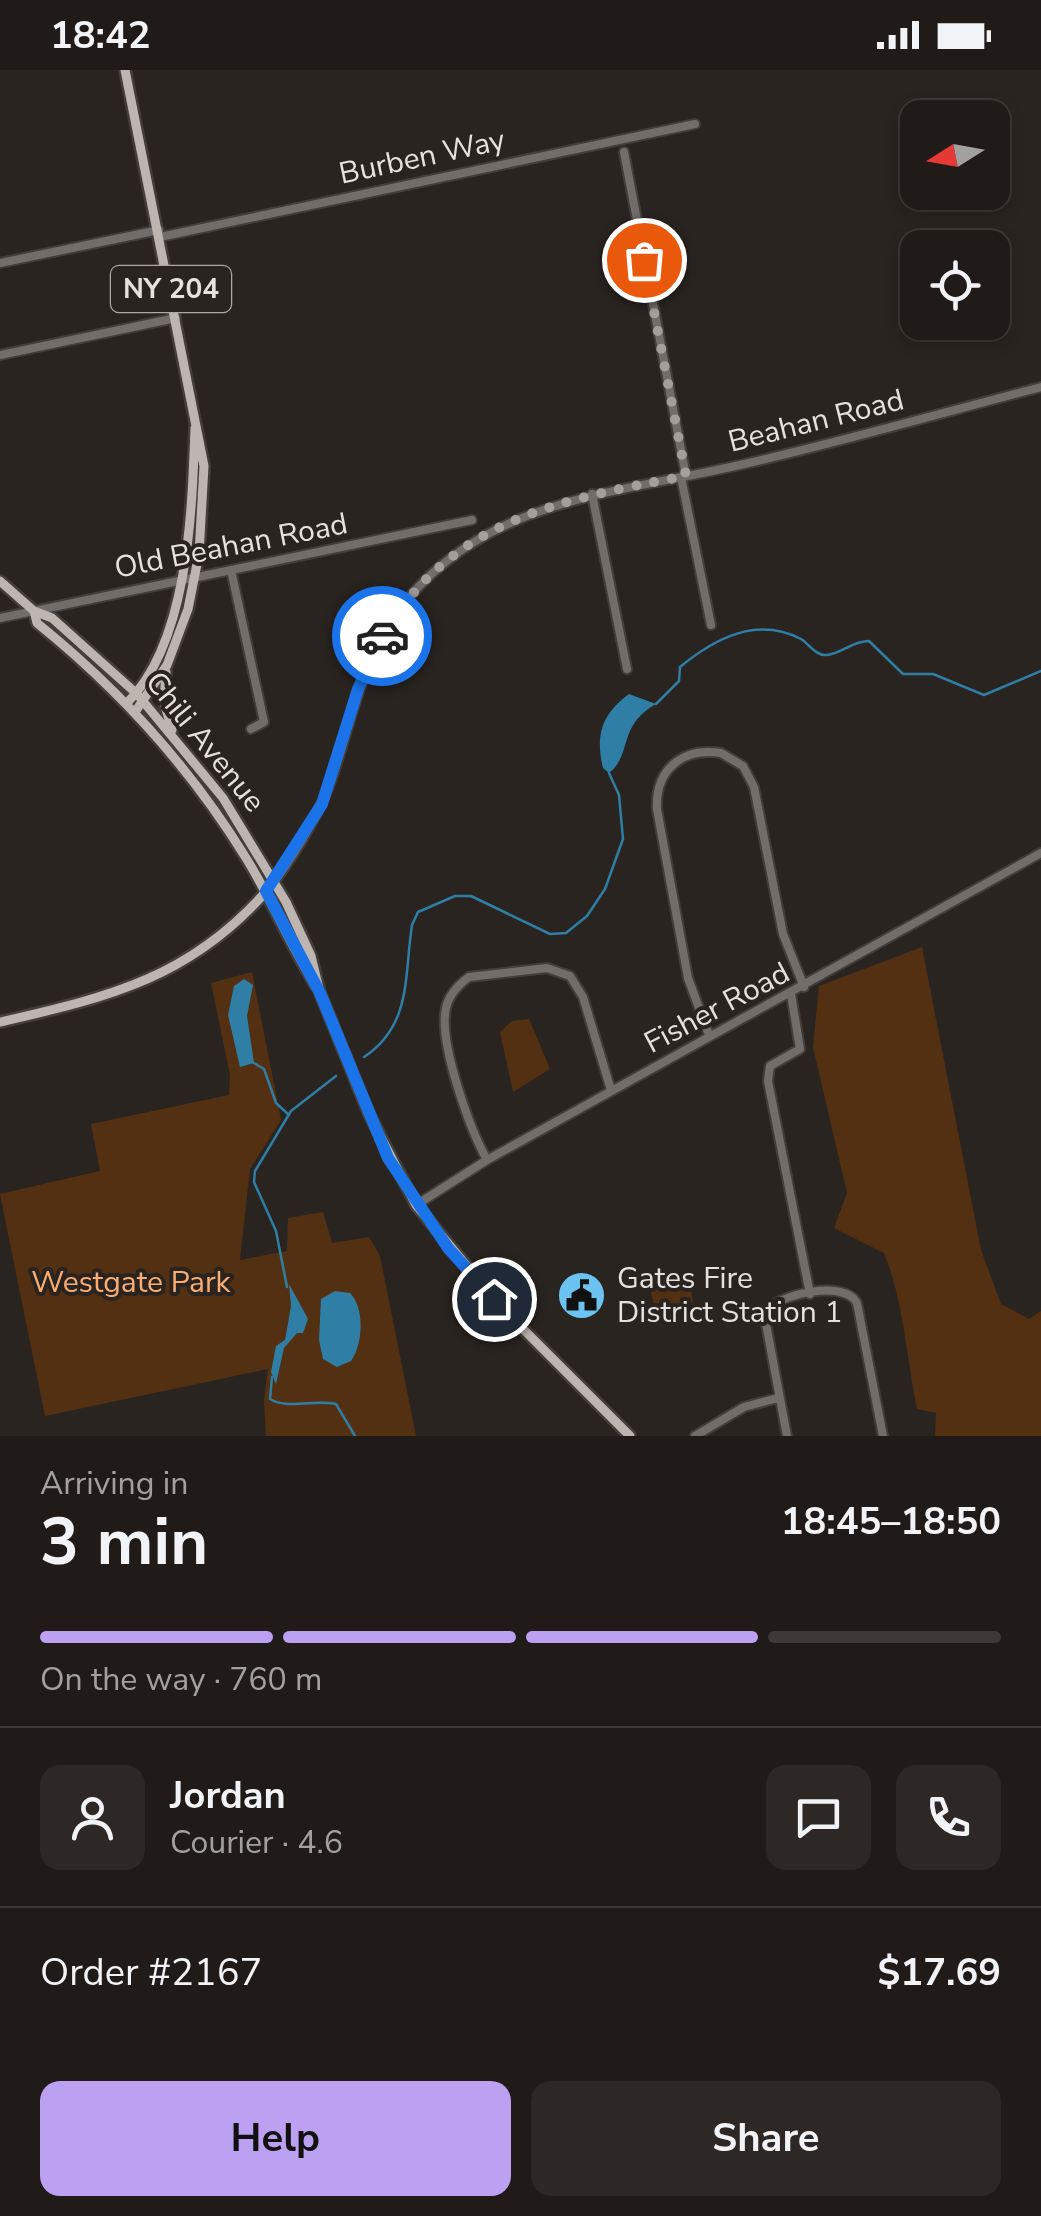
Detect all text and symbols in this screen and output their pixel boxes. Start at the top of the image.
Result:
text: 18:42 [50,10,151,61]
north arrow [900,100,1010,210]
map controls [900,100,1010,340]
street label: Burben Way [335,119,509,195]
pin [602,218,687,303]
button: locate [900,230,1010,340]
icon: bag [617,233,672,288]
road number: NY 204 [111,266,231,312]
street label: Beahan Road [724,379,908,463]
street label: Old Beahan Road [111,503,351,589]
courier [332,586,432,686]
icon: car [355,609,410,664]
street label: Chili Avenue [136,663,274,821]
street label: Fisher Road [637,953,797,1063]
pin [452,1257,537,1342]
place label: Gates Fire District Station 1 [617,1258,843,1333]
park label: Westgate Park [31,1262,232,1303]
public building icon: Gates Fire District Station 1 [556,1269,608,1321]
icon: home [467,1272,522,1327]
text: Arriving in [40,1462,188,1505]
text: 18:45–18:50 [781,1496,1001,1547]
text: 3 min [40,1498,208,1587]
text: On the way · 760 m [40,1658,322,1701]
button: person [40,1765,145,1870]
button: chat [766,1765,871,1870]
button: phone [896,1765,1001,1870]
text: Jordan [170,1770,286,1821]
text: Courier · 4.6 [170,1821,343,1864]
text: Order #2167 [40,1947,262,1998]
text: $17.69 [878,1947,1001,1998]
button: Help [40,2081,511,2196]
button: Share [531,2081,1001,2196]

